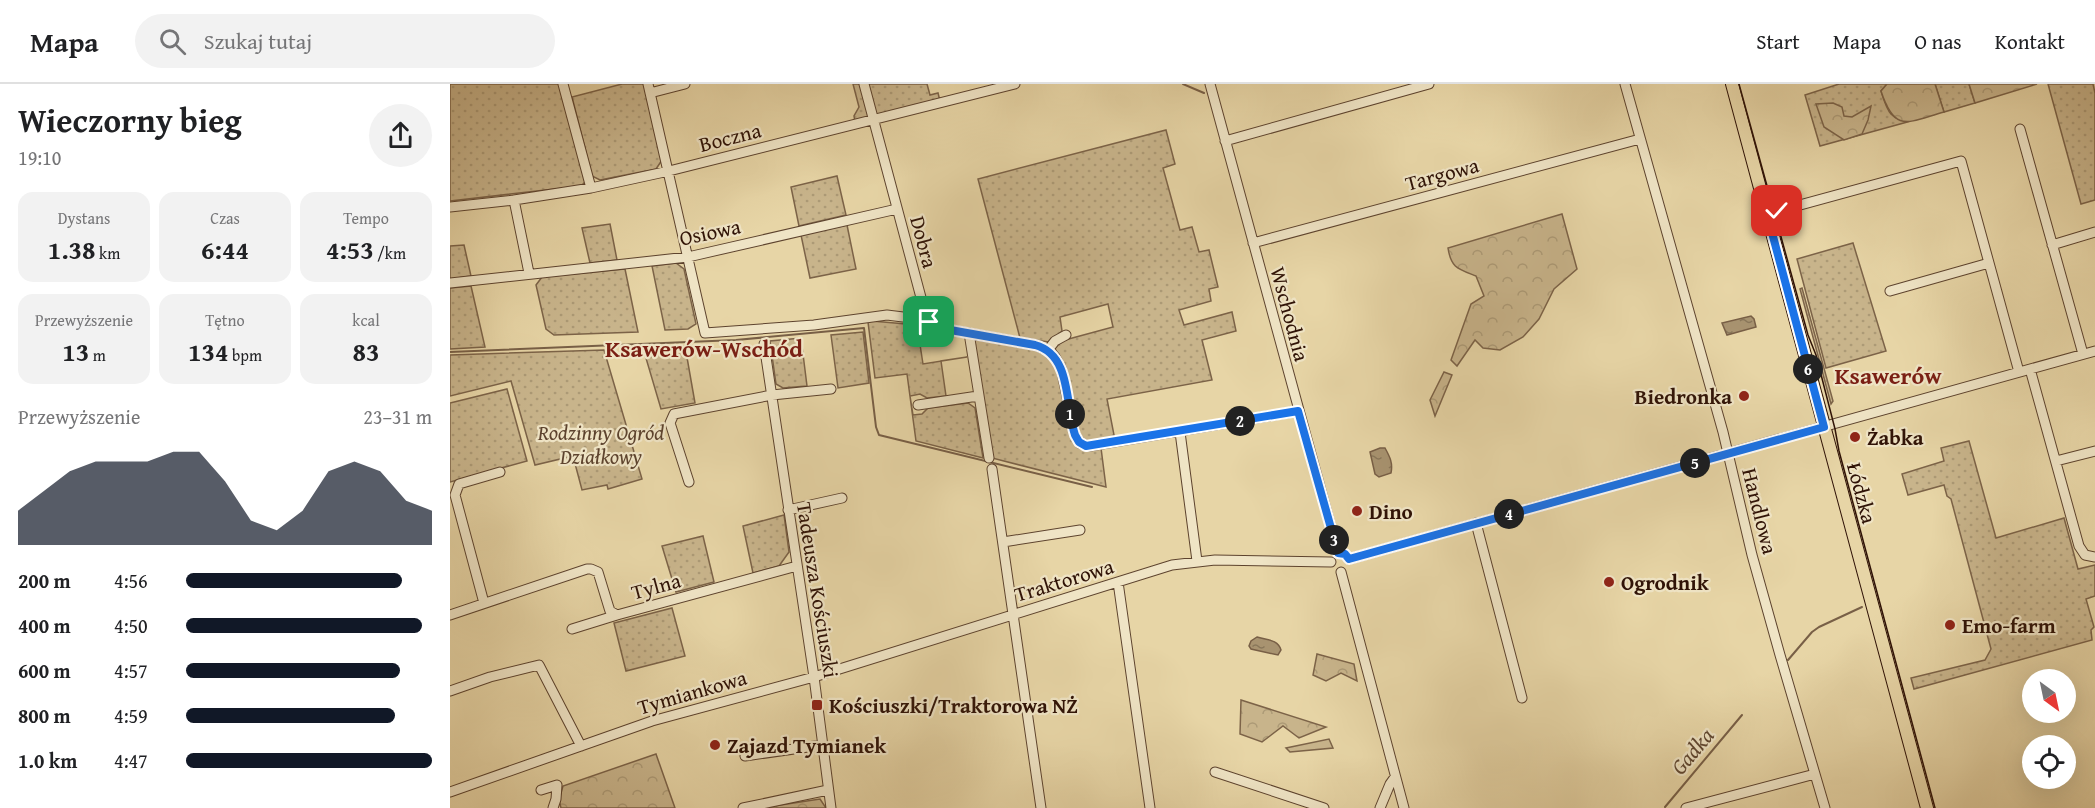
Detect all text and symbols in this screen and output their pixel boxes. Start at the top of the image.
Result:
search box [135,14,555,68]
text: Mapa [30,21,99,62]
icon: search [156,25,189,58]
text: Szukaj tutaj [204,25,312,57]
text: Start [1756,26,1800,57]
text: Mapa [1833,26,1881,57]
text: O nas [1914,26,1962,57]
text: Kontakt [1995,26,2065,57]
text: Wieczorny bieg [18,96,242,144]
button: share [369,104,432,167]
street label: Boczna [696,114,764,160]
text: 19:10 [18,143,61,172]
street label: Targowa [1402,149,1482,199]
pin [1751,185,1802,236]
icon: check [1760,194,1793,227]
text: Dystans [58,206,110,230]
text: Czas [210,206,240,230]
text: Tempo [343,206,389,230]
street label: Osiowa [677,210,744,254]
street label: Dobra [902,213,946,272]
text: 1.38 [48,230,96,269]
text: 6:44 [201,230,249,269]
text: 4:53 [326,230,374,269]
text: km [96,241,120,265]
text: /km [374,241,406,265]
street label: Wschodnia [1263,263,1317,365]
pin [903,296,954,347]
icon: arrive [912,305,945,338]
text: Przewyższenie [35,308,133,332]
text: Tętno [205,308,245,332]
text: kcal [352,308,380,332]
district label: Ksawerów-Wschód [605,331,803,366]
text: 13 [62,332,89,371]
text: 134 [188,332,228,371]
text: 83 [353,332,379,371]
text: m [89,343,106,367]
text: bpm [228,343,262,367]
pin: 6 [1793,354,1823,384]
text: 6 [1804,357,1812,381]
district label: Ksawerów [1834,358,1942,393]
place label: Biedronka [1635,381,1732,412]
marker: Biedronka [1737,389,1751,403]
pin: 1 [1055,399,1085,429]
text: Przewyższenie [18,402,140,431]
text: 23–31 m [363,402,432,431]
text: 1 [1066,402,1074,426]
pin: 2 [1225,406,1255,436]
text: 2 [1236,409,1244,433]
park label: Rodzinny Ogród Działkowy [537,417,664,472]
place label: Żabka [1867,422,1924,453]
marker: Żabka [1848,430,1862,444]
pin: 5 [1680,448,1710,478]
text: 5 [1691,451,1699,475]
street label: Łódzka [1839,459,1885,527]
street label: Handlowa [1734,465,1786,557]
place label: Dino [1369,496,1413,527]
pin: 4 [1494,499,1524,529]
street label: Tadeusza Kościuszki [789,500,847,680]
text: 4 [1505,502,1513,526]
marker: Dino [1350,504,1364,518]
pin: 3 [1319,525,1349,555]
text: 3 [1330,528,1338,552]
street label: Traktorowa [1011,550,1117,610]
street label: Tylna [628,565,684,607]
text: 200 m [18,566,71,595]
text: 4:56 [114,566,148,595]
place label: Ogrodnik [1621,567,1710,598]
marker: Ogrodnik [1602,575,1616,589]
place label: Emo-farm [1962,610,2056,641]
text: 400 m [18,611,71,640]
text: 4:50 [114,611,148,640]
marker: Emo-farm [1943,618,1957,632]
text: 600 m [18,656,71,685]
text: 4:57 [114,656,148,685]
street label: Tymiankowa [634,662,750,722]
north arrow [2022,669,2076,723]
map controls [2022,669,2076,789]
place label: Kościuszki/Traktorowa NŻ [829,690,1078,721]
marker: Kościuszki/Traktorowa NŻ [810,698,824,712]
text: 800 m [18,701,71,730]
text: 4:59 [114,701,148,730]
water label: Gadka [1663,721,1721,781]
place label: Zajazd Tymianek [727,730,887,761]
button: locate [2022,735,2076,789]
marker: Zajazd Tymianek [708,738,722,752]
text: 1.0 km [18,746,77,775]
text: 4:47 [114,746,148,775]

